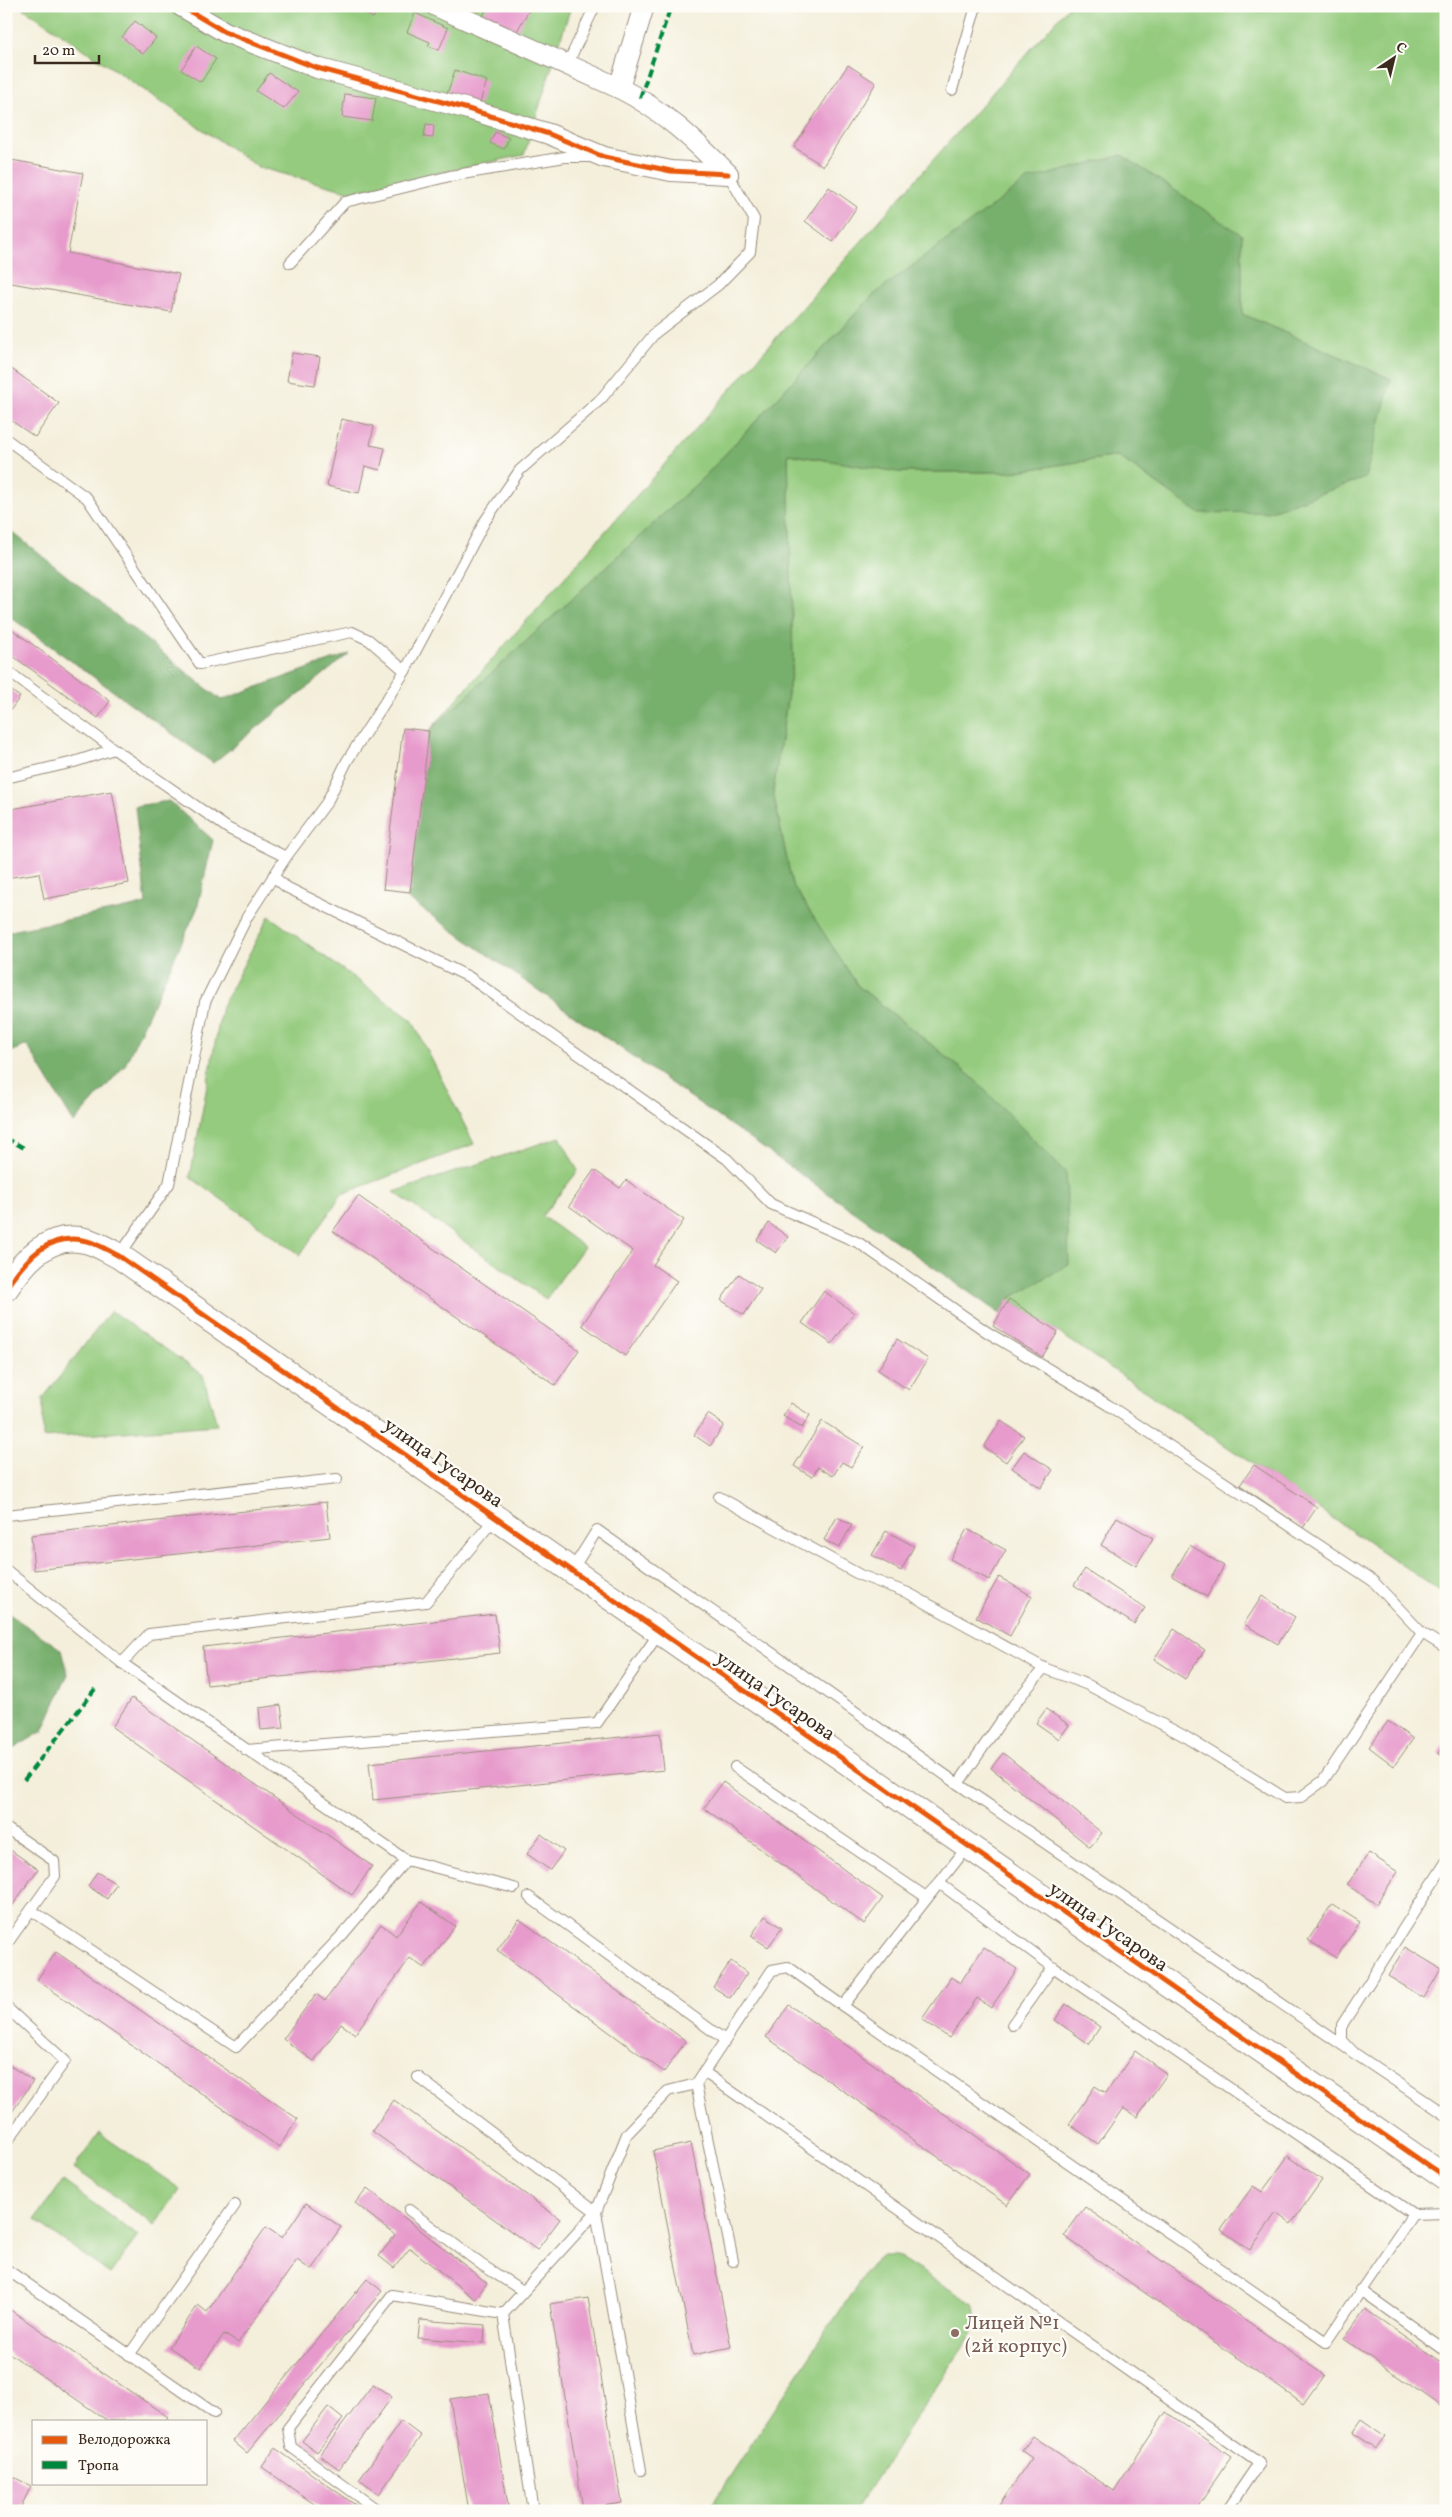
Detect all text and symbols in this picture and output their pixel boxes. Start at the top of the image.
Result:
scale bar [35,32,99,64]
north arrow [1370,32,1420,82]
text: С [1391,38,1410,59]
text: 20 m [42,41,75,62]
street label: улица Гусарова [377,1412,509,1516]
street label: улица Гусарова [709,1645,841,1749]
street label: улица Гусарова [1042,1876,1174,1980]
place label: Лицей №1 (2й корпус) [965,2310,1067,2361]
marker: Лицей №1 (2й корпус) [949,2327,961,2339]
legend [32,2420,208,2484]
text: Велодорожка [78,2430,171,2451]
text: Тропа [78,2456,119,2477]

